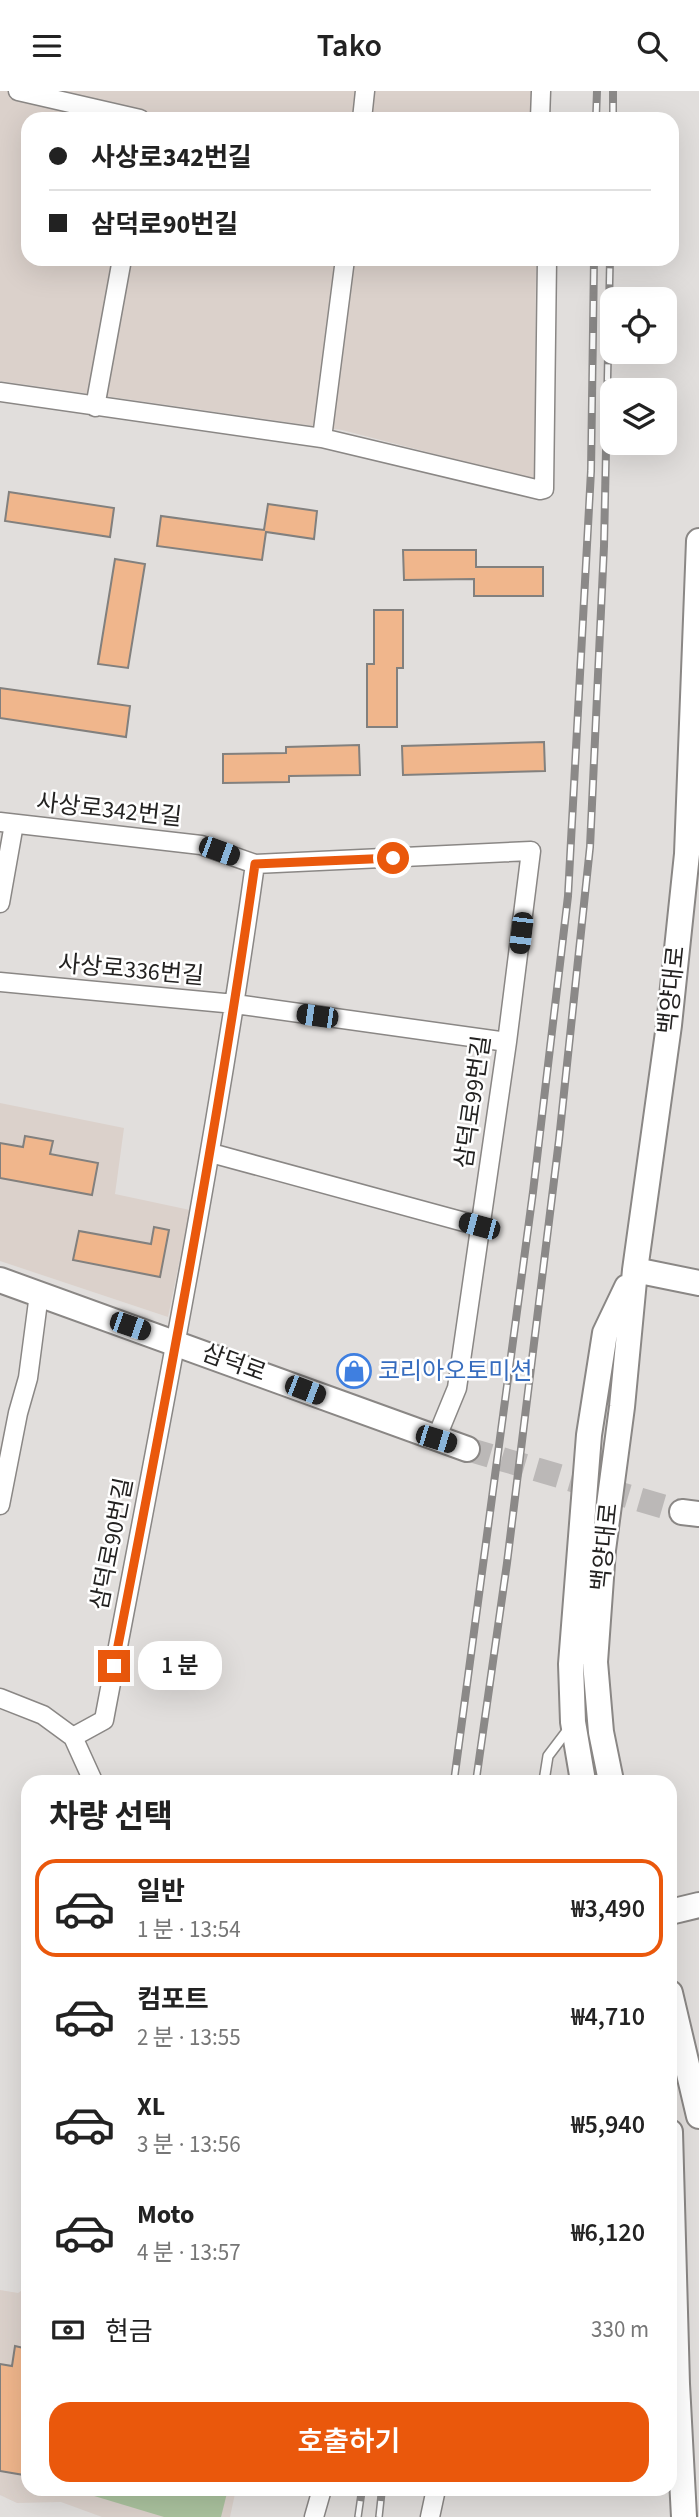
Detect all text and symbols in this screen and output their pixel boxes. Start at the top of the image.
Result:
text: Tako [317,23,382,69]
icon: menu [28,27,66,65]
icon: search [633,27,671,65]
text: 사상로342번길 [91,139,252,176]
text: 삼덕로90번길 [91,206,238,243]
map controls [600,287,677,455]
button: locate [600,287,677,364]
button: layers [600,378,677,455]
street label: 사상로342번길 [34,785,184,835]
car [196,834,243,868]
route start [377,842,409,874]
car [509,911,534,955]
street label: 백양대로 [650,944,694,1036]
street label: 사상로336번길 [57,946,205,994]
car [295,1003,340,1029]
street label: 삼덕로99번길 [446,1033,500,1171]
car [456,1210,503,1242]
car [107,1309,154,1343]
street label: 삼덕로 [197,1335,271,1391]
shop icon: 코리아오토미션 [335,1352,373,1390]
place label: 코리아오토미션 [378,1354,533,1389]
car [282,1373,329,1407]
car [413,1423,460,1455]
street label: 삼덕로90번길 [82,1475,142,1613]
street label: 백양대로 [583,1501,627,1593]
callout: 1 분 [138,1641,222,1691]
text: 1 분 [161,1649,199,1682]
route end [98,1650,130,1682]
text: 차량 선택 [49,1794,173,1840]
text: 일반 [137,1873,185,1910]
icon: car [53,1877,116,1940]
text: ₩3,490 [571,1890,645,1927]
text: 1 분 · 13:54 [137,1913,241,1946]
text: 컴포트 [137,1981,209,2018]
icon: car [53,1985,116,2048]
text: ₩4,710 [571,1998,645,2035]
text: 2 분 · 13:55 [137,2021,241,2054]
text: XL [137,2088,165,2125]
icon: car [53,2093,116,2156]
text: ₩5,940 [571,2106,645,2143]
text: 3 분 · 13:56 [137,2128,241,2161]
text: Moto [137,2196,194,2233]
icon: car [53,2201,116,2264]
text: ₩6,120 [571,2214,645,2251]
text: 4 분 · 13:57 [137,2236,241,2269]
icon: cash [49,2311,87,2349]
text: 현금 [105,2313,153,2350]
text: 330 m [591,2313,649,2346]
button: 호출하기 [49,2402,649,2482]

